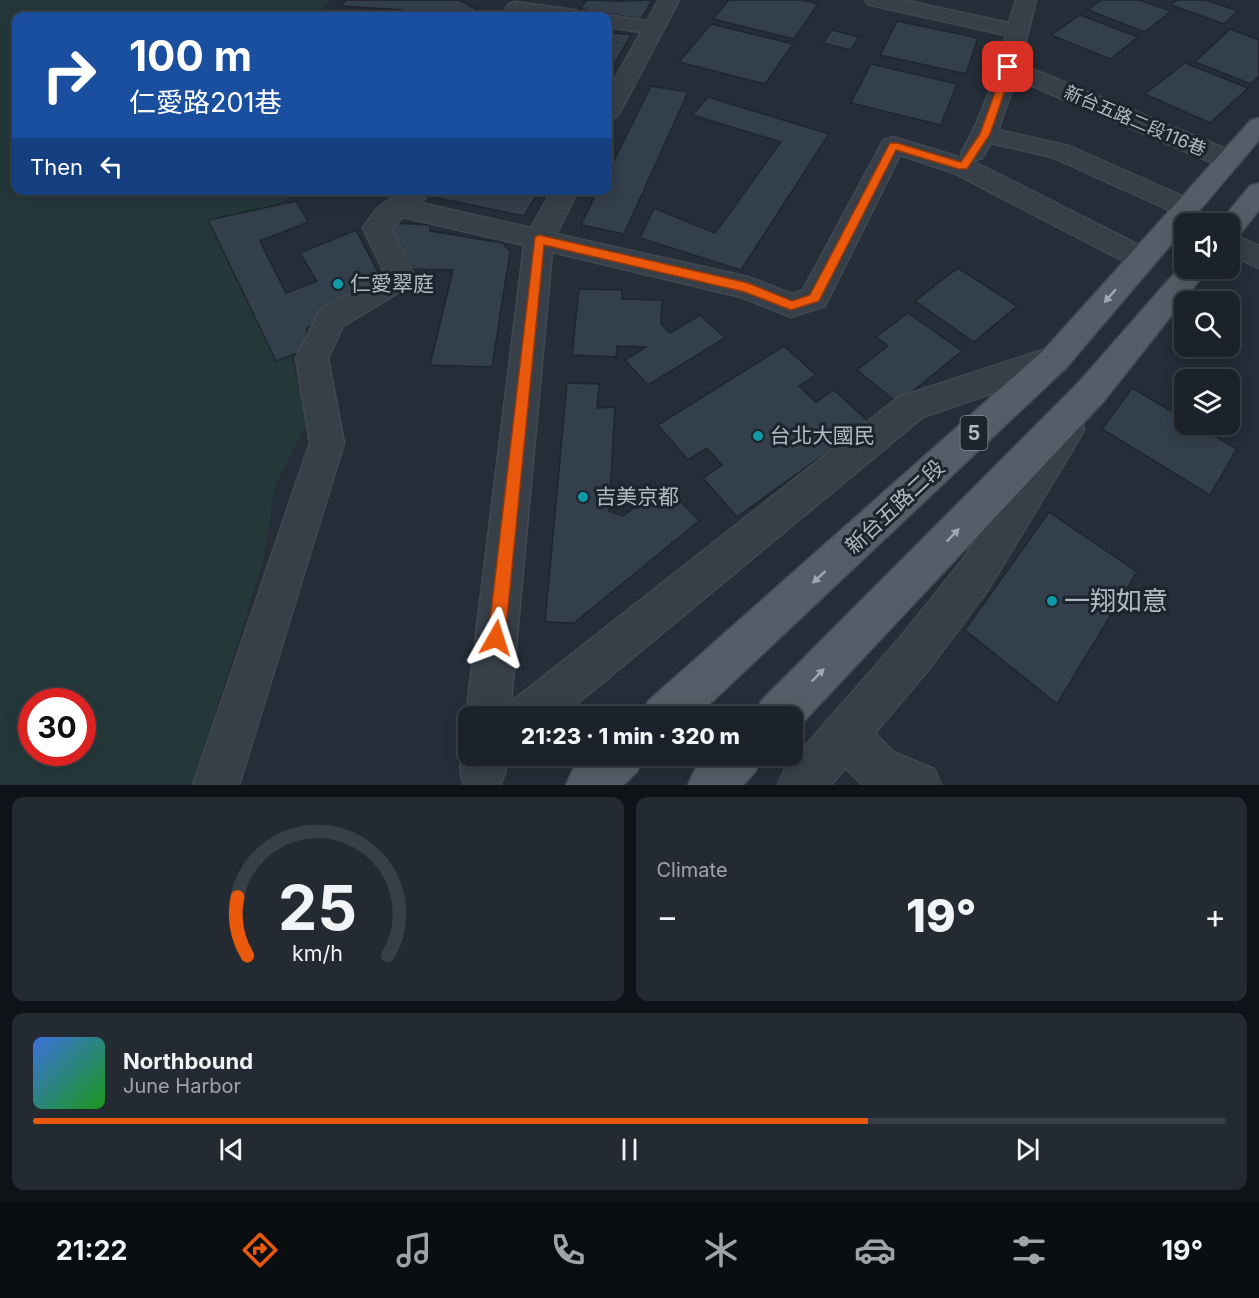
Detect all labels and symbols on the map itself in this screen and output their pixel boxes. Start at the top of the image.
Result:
pin [982,41,1033,92]
street label: 新台五路二段116巷 [1061,81,1209,160]
place label: 仁愛翠庭 [350,271,434,296]
marker: 仁愛翠庭 [331,277,345,291]
one-way arrow [1104,288,1117,303]
road number: 5 [960,416,988,450]
place label: 台北大國民 [770,423,875,448]
marker: 台北大國民 [751,429,765,443]
street label: 新台五路二段 [840,455,949,559]
place label: 吉美京都 [595,484,679,509]
marker: 吉美京都 [576,490,590,504]
one-way arrow [946,527,960,542]
one-way arrow [811,570,826,584]
place label: 一翔如意 [1064,585,1168,616]
marker: 一翔如意 [1045,594,1059,608]
position arrow [464,606,528,670]
one-way arrow [810,669,824,683]
speed limit sign: 30 [18,688,96,766]

